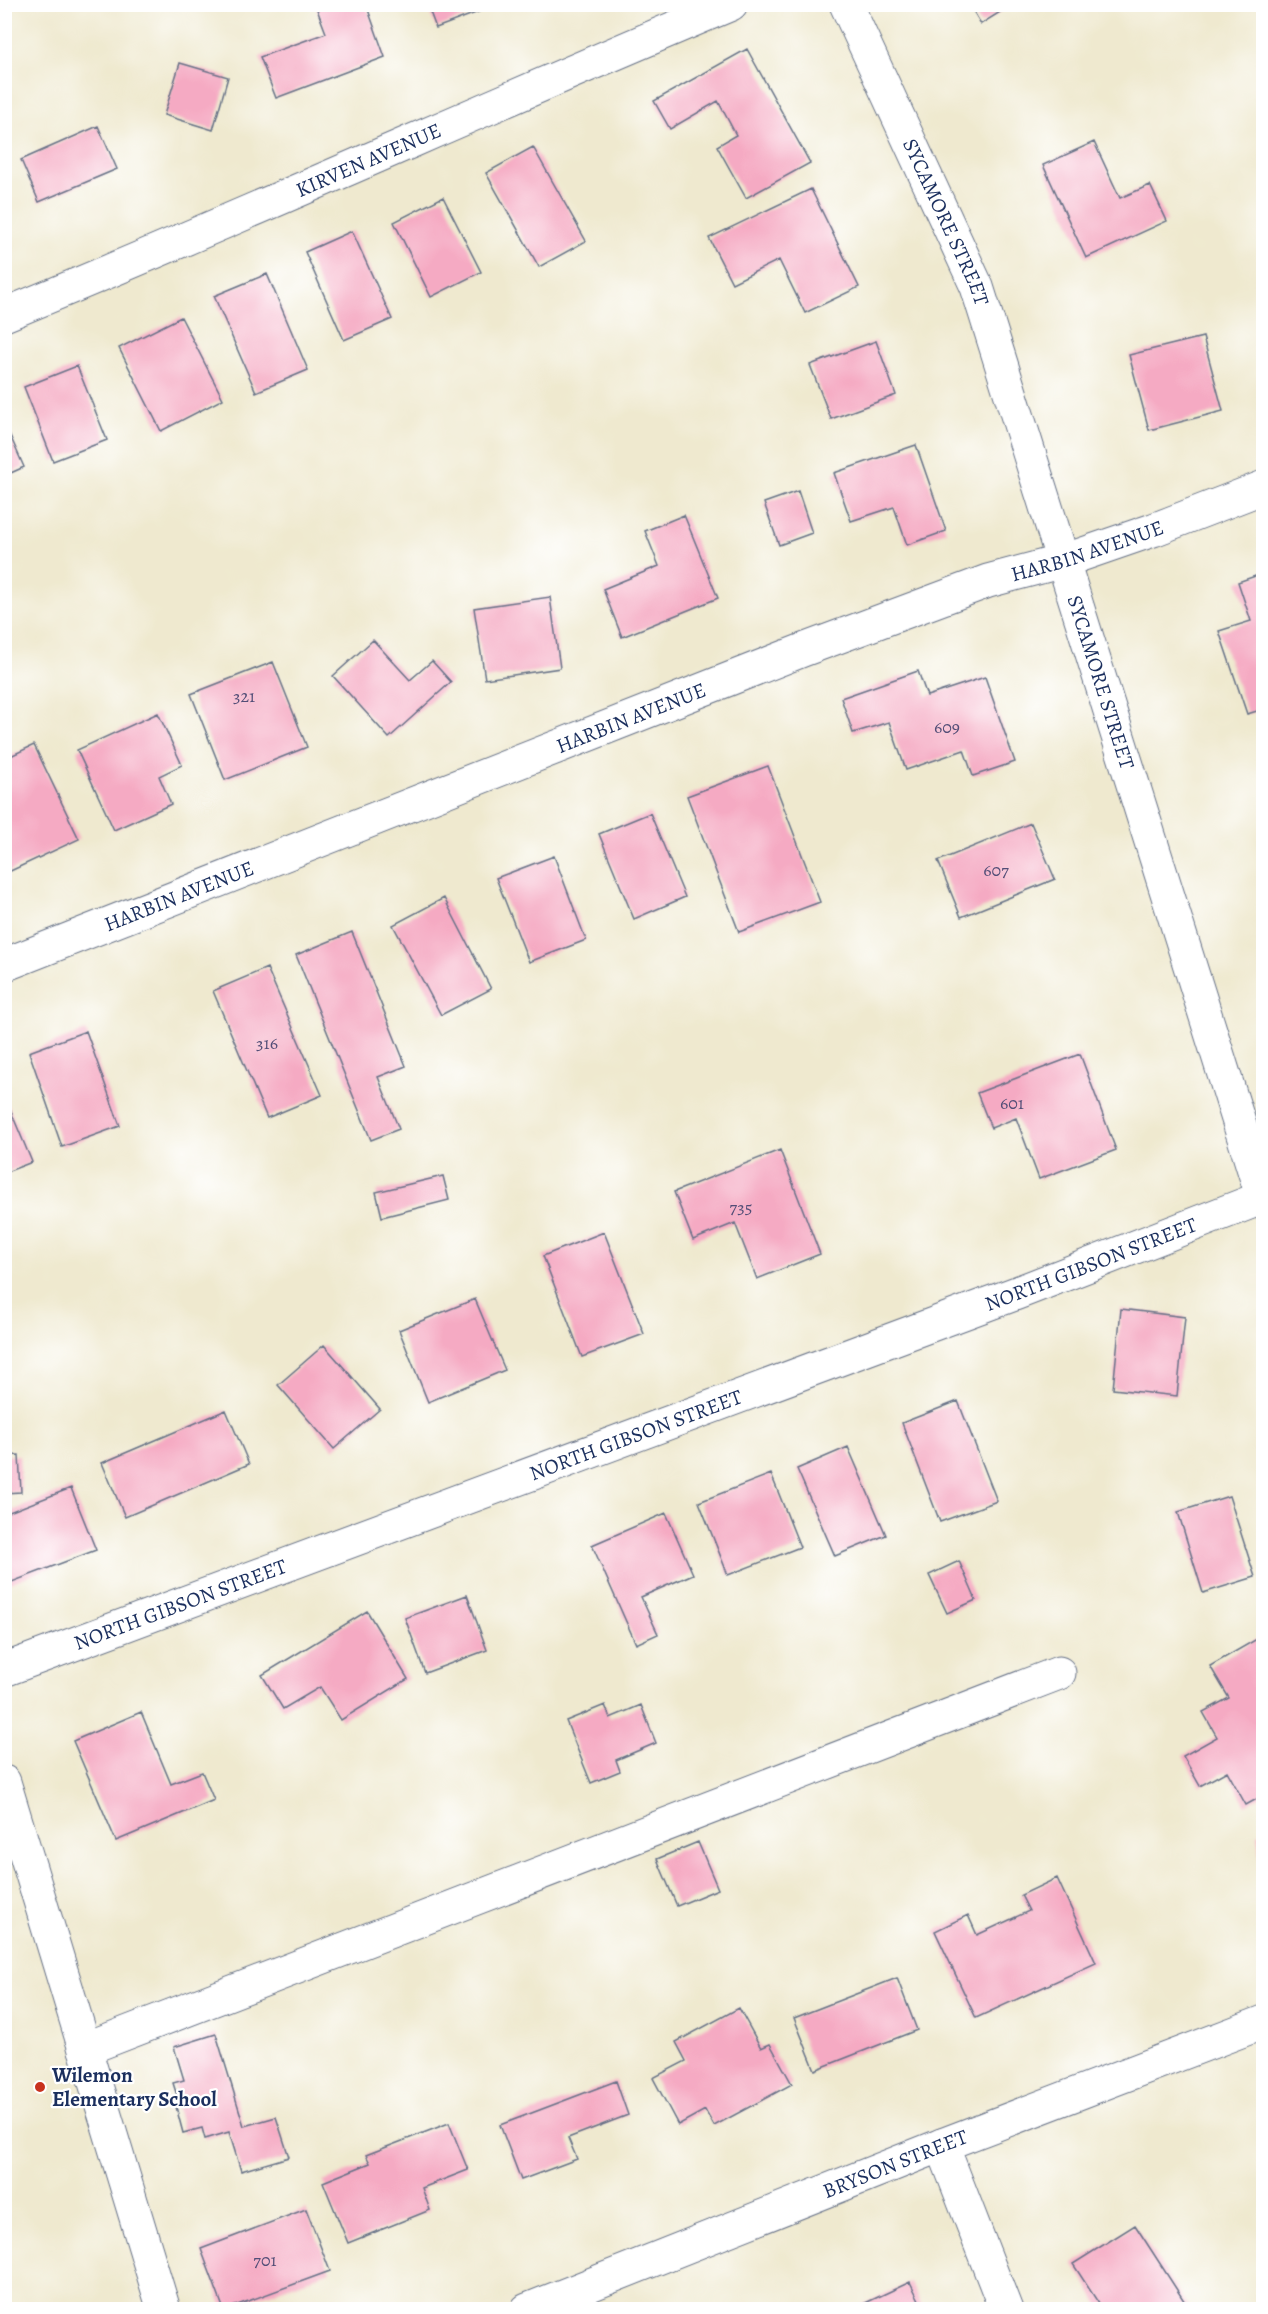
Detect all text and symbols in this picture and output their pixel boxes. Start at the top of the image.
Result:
street label: KIRVEN AVENUE [291,116,446,204]
street label: SYCAMORE STREET [896,134,996,309]
street label: HARBIN AVENUE [1008,513,1168,588]
street label: SYCAMORE STREET [1061,592,1142,773]
street label: HARBIN AVENUE [552,676,710,760]
house number: 321 [233,684,255,708]
house number: 609 [934,715,960,739]
street label: HARBIN AVENUE [100,854,258,938]
house number: 607 [983,858,1009,882]
house number: 316 [256,1031,278,1055]
house number: 601 [1000,1091,1024,1115]
house number: 735 [730,1195,752,1219]
street label: NORTH GIBSON STREET [981,1210,1201,1318]
street label: NORTH GIBSON STREET [525,1382,746,1487]
street label: NORTH GIBSON STREET [70,1552,291,1657]
place label: Wilemon Elementary School [51,2061,217,2113]
marker: Wilemon Elementary School [33,2080,47,2094]
street label: BRYSON STREET [819,2122,972,2205]
house number: 701 [253,2248,277,2272]

